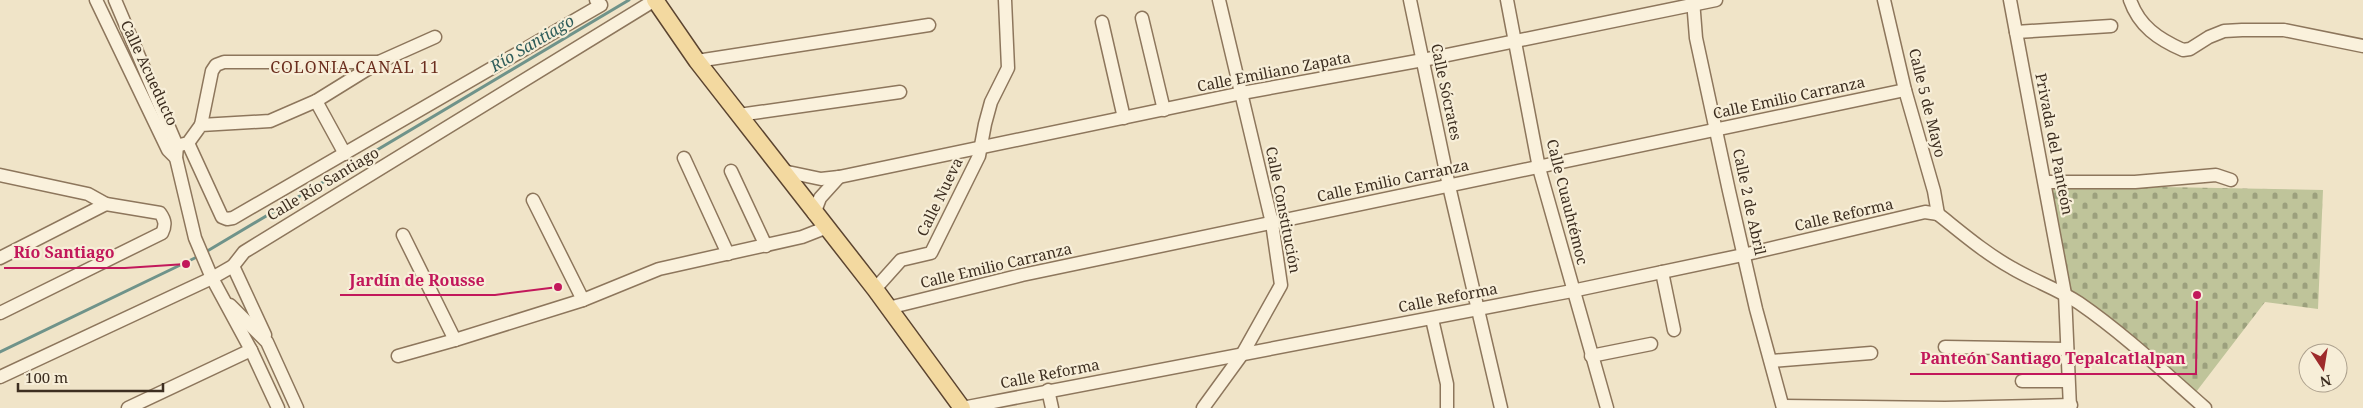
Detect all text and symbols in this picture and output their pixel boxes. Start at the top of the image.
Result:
water label: Río Santiago [485,9,578,77]
street label: Calle Acueducto [117,17,183,129]
street label: Calle Sócrates [1427,42,1467,142]
street label: Calle Emiliano Zapata [1195,46,1352,96]
street label: Calle 5 de Mayo [1905,46,1951,159]
district label: COLONIA CANAL 11 [270,56,440,78]
street label: Calle Emilio Carranza [1711,71,1867,123]
street label: Privada del Panteón [2031,71,2079,217]
street label: Calle Cuauhtémoc [1543,137,1593,267]
street label: Calle Río Santiago [263,142,382,225]
street label: Calle Constitución [1262,145,1306,275]
street label: Calle 2 de Abril [1729,147,1771,257]
street label: Calle Nueva [911,154,967,239]
street label: Calle Emilio Carranza [1315,154,1471,206]
street label: Calle Reforma [1793,193,1895,235]
callout: Río Santiago [4,237,125,268]
street label: Calle Emilio Carranza [918,238,1074,292]
text: Río Santiago [13,241,115,263]
callout: Jardín de Rousse [340,264,495,295]
text: Jardín de Rousse [348,269,485,291]
street label: Calle Reforma [1397,278,1499,316]
callout: Panteón Santiago Tepalcatlalpan [1910,343,2196,374]
north arrow [2298,343,2348,393]
text: Panteón Santiago Tepalcatlalpan [1920,347,2186,369]
street label: Calle Reforma [999,354,1101,392]
scale bar [18,360,162,392]
text: 100 m [25,367,68,387]
text: N [2318,371,2333,392]

